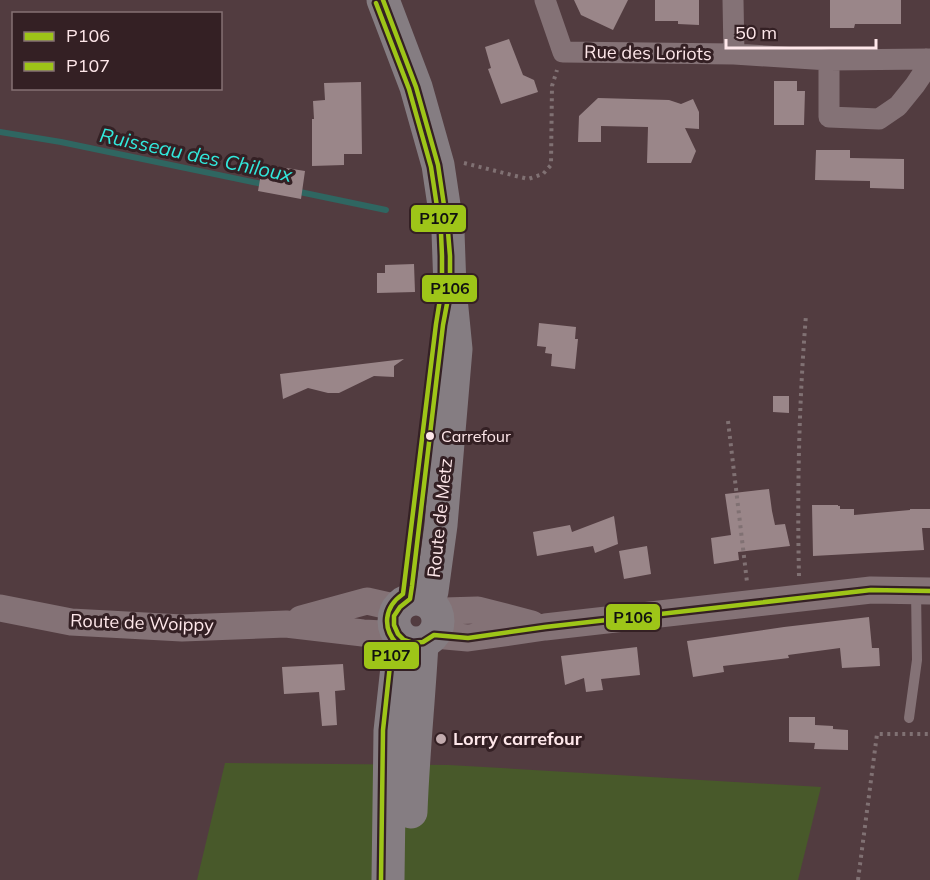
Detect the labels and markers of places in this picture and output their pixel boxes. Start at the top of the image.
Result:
place label: Carrefour [441,426,511,446]
marker: Carrefour [424,430,436,442]
place label: Lorry carrefour [453,727,583,750]
marker: Lorry carrefour [434,732,448,746]

